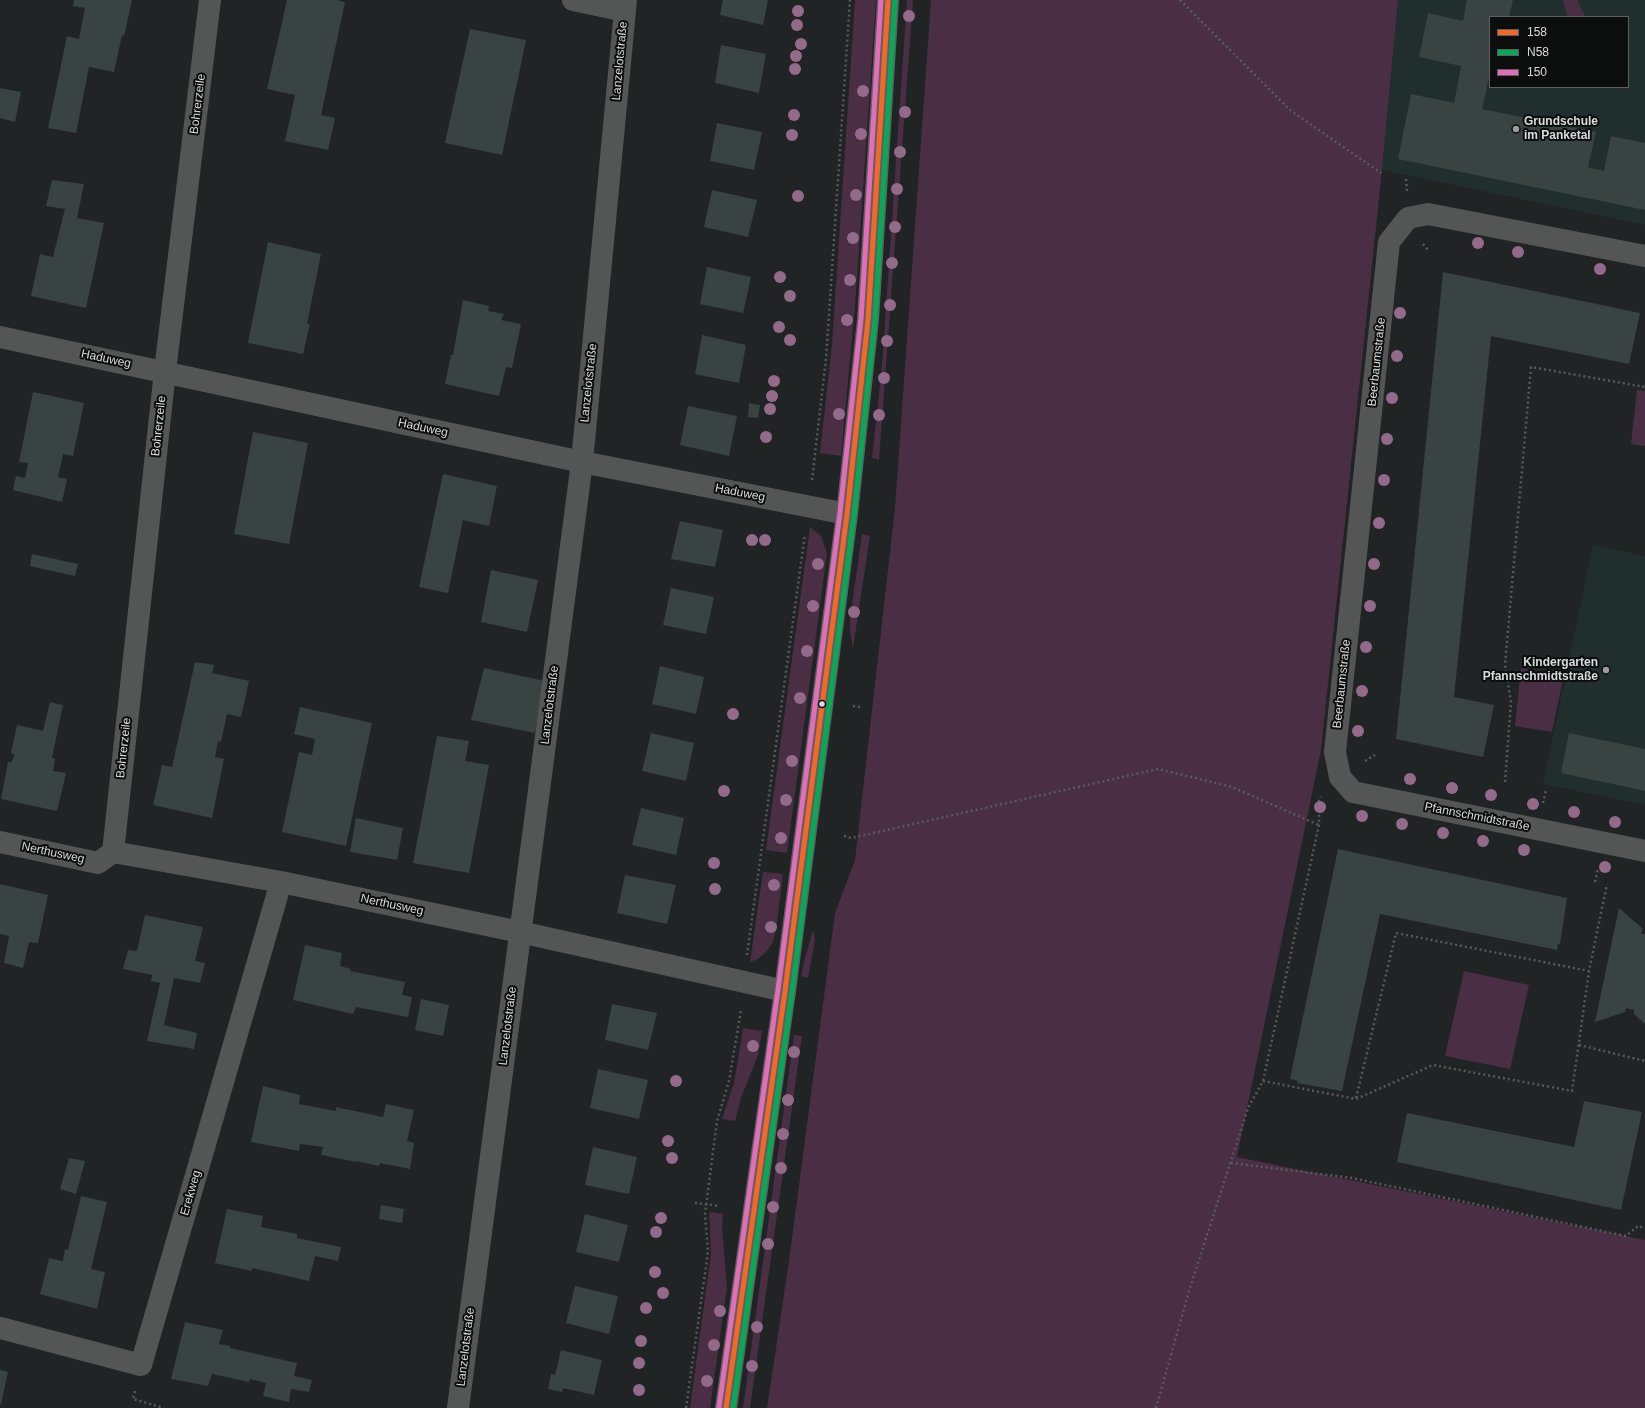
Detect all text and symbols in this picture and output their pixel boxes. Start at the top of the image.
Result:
legend [1489,16,1629,88]
street label: Lanzelotstraße [609,21,631,101]
text: 158 [1527,25,1547,39]
text: N58 [1527,45,1549,59]
text: 150 [1527,65,1547,79]
street label: Bohrerzeile [187,73,209,135]
place label: Grundschule im Panketal [1524,115,1598,143]
marker: Grundschule im Panketal [1511,124,1521,134]
street label: Beerbaumstraße [1365,317,1389,407]
street label: Lanzelotstraße [578,343,600,423]
street label: Haduweg [80,347,132,371]
street label: Bohrerzeile [149,395,169,457]
street label: Haduweg [397,416,449,440]
street label: Haduweg [714,481,766,505]
street label: Beerbaumstraße [1330,639,1354,729]
place label: Kindergarten Pfannschmidtstraße [1483,656,1598,684]
street label: Lanzelotstraße [538,665,562,745]
marker: Kindergarten Pfannschmidtstraße [1601,665,1611,675]
unlabelled marker [817,699,827,709]
street label: Bohrerzeile [114,717,134,779]
street label: Pfannschmidtstraße [1423,800,1531,834]
street label: Nerthusweg [20,839,86,867]
street label: Nerthusweg [359,891,425,919]
street label: Lanzelotstraße [496,986,520,1066]
street label: Erekweg [178,1169,204,1217]
street label: Lanzelotstraße [454,1307,478,1387]

